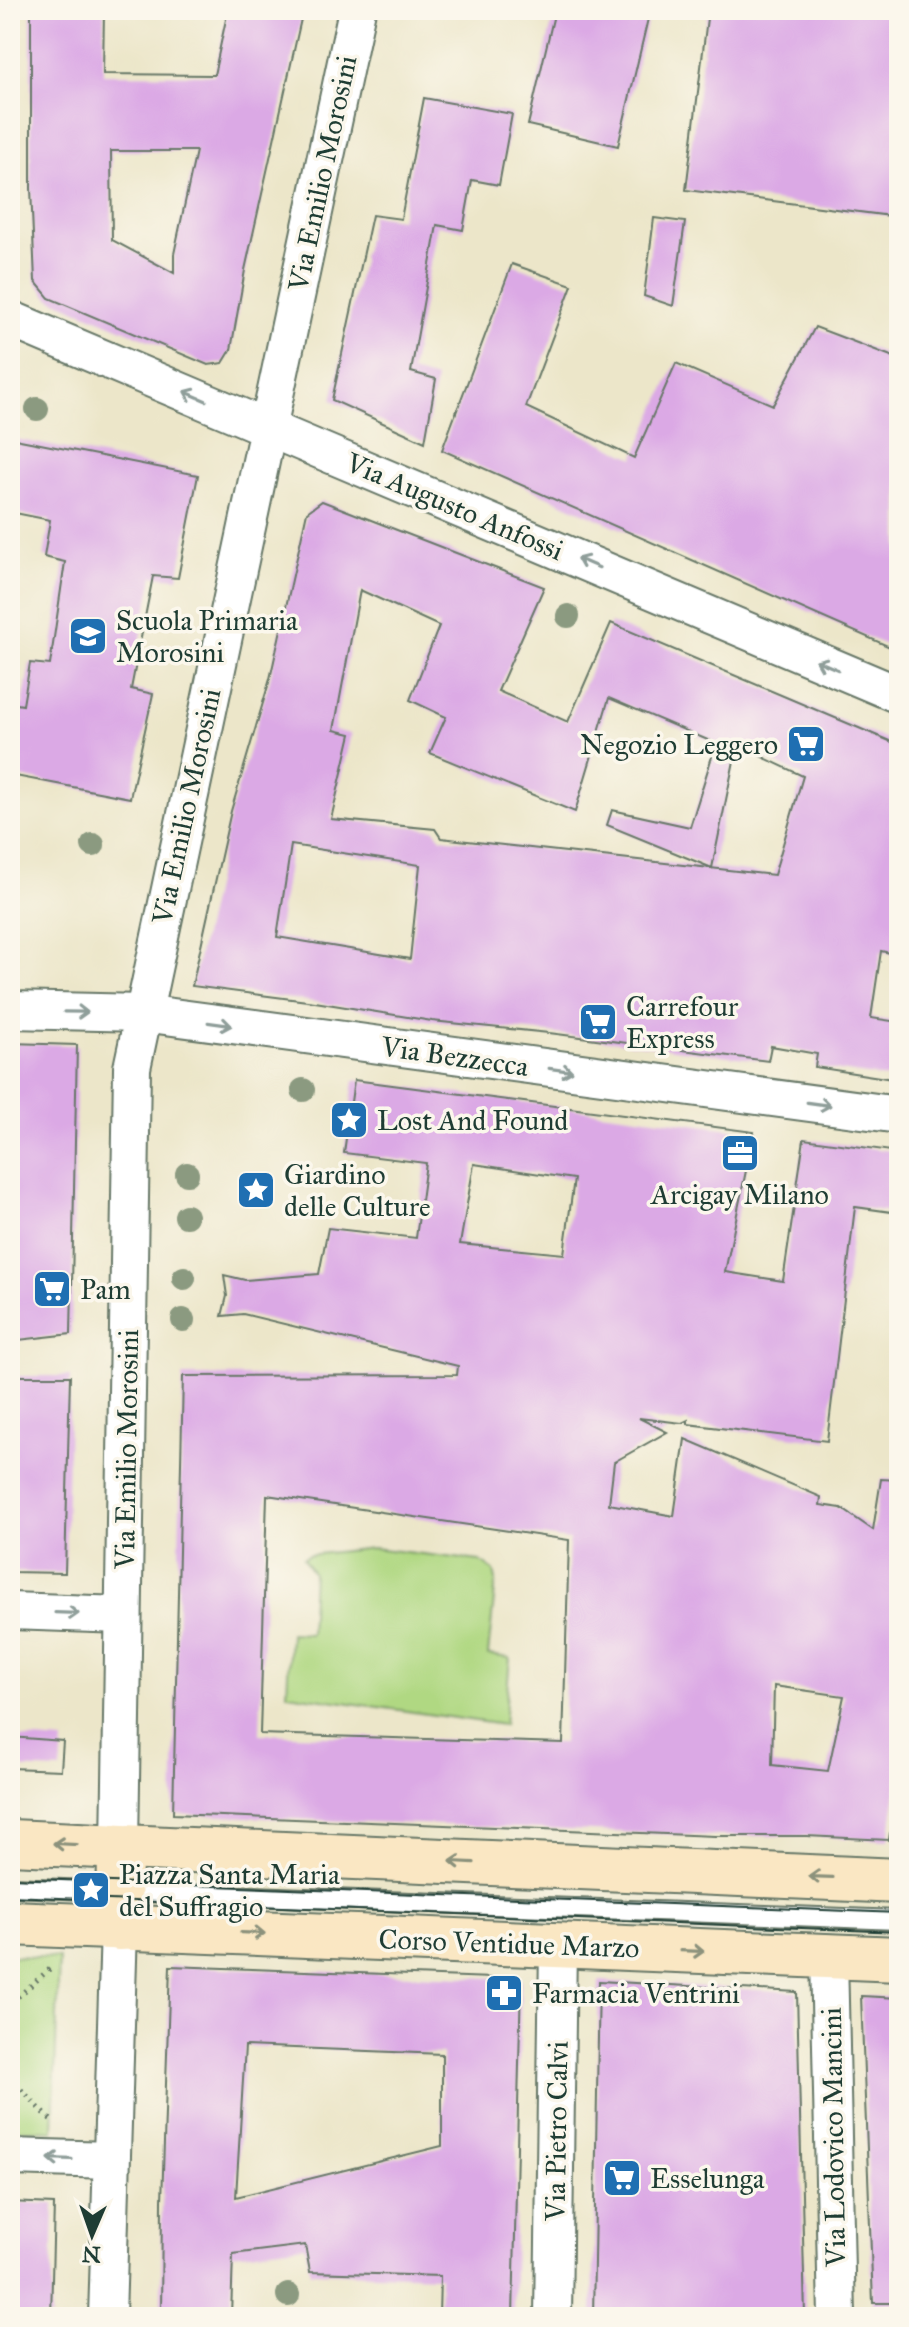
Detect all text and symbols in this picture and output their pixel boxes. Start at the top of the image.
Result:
street label: Via Emilio Morosini [280,52,365,295]
one-way arrow [183,388,208,402]
street label: Via Augusto Anfossi [340,444,569,568]
one-way arrow [576,554,601,569]
place label: Scuola Primaria Morosini [116,603,298,670]
school or university icon: Scuola Primaria Morosini [67,615,109,657]
one-way arrow [815,656,840,671]
street label: Via Emilio Morosini [144,685,229,928]
supermarket icon: Negozio Leggero [785,723,827,765]
place label: Negozio Leggero [580,727,778,762]
place label: Carrefour Express [626,989,739,1056]
supermarket icon: Carrefour Express [577,1001,619,1043]
one-way arrow [62,1004,89,1020]
one-way arrow [207,1017,232,1032]
street label: Via Bezzecca [378,1029,531,1084]
one-way arrow [548,1063,573,1078]
one-way arrow [805,1097,831,1112]
place icon: Lost And Found [328,1099,370,1141]
place label: Lost And Found [377,1103,568,1138]
office icon: Arcigay Milano [719,1132,761,1174]
place label: Giardino delle Culture [284,1157,431,1224]
place icon: Giardino delle Culture [235,1169,277,1211]
place label: Arcigay Milano [650,1177,829,1212]
supermarket icon: Pam [31,1268,73,1310]
place label: Pam [80,1272,131,1307]
street label: Via Emilio Morosini [107,1328,146,1570]
one-way arrow [53,1605,80,1620]
one-way arrow [52,1836,79,1851]
one-way arrow [449,1854,476,1869]
place label: Piazza Santa Maria del Suffragio [119,1857,340,1924]
place icon: Piazza Santa Maria del Suffragio [70,1869,112,1911]
one-way arrow [808,1870,835,1885]
street label: Corso Ventidue Marzo [378,1921,640,1966]
one-way arrow [239,1925,266,1940]
one-way arrow [678,1943,705,1958]
pharmacy icon: Farmacia Ventrini [483,1972,525,2014]
place label: Farmacia Ventrini [532,1976,740,2011]
street label: Via Lodovico Mancini [814,2007,853,2268]
street label: Via Pietro Calvi [537,2040,576,2222]
one-way arrow [47,2151,74,2166]
supermarket icon: Esselunga [601,2157,643,2199]
place label: Esselunga [650,2161,765,2196]
north arrow [52,2195,132,2275]
text: N [81,2241,101,2268]

